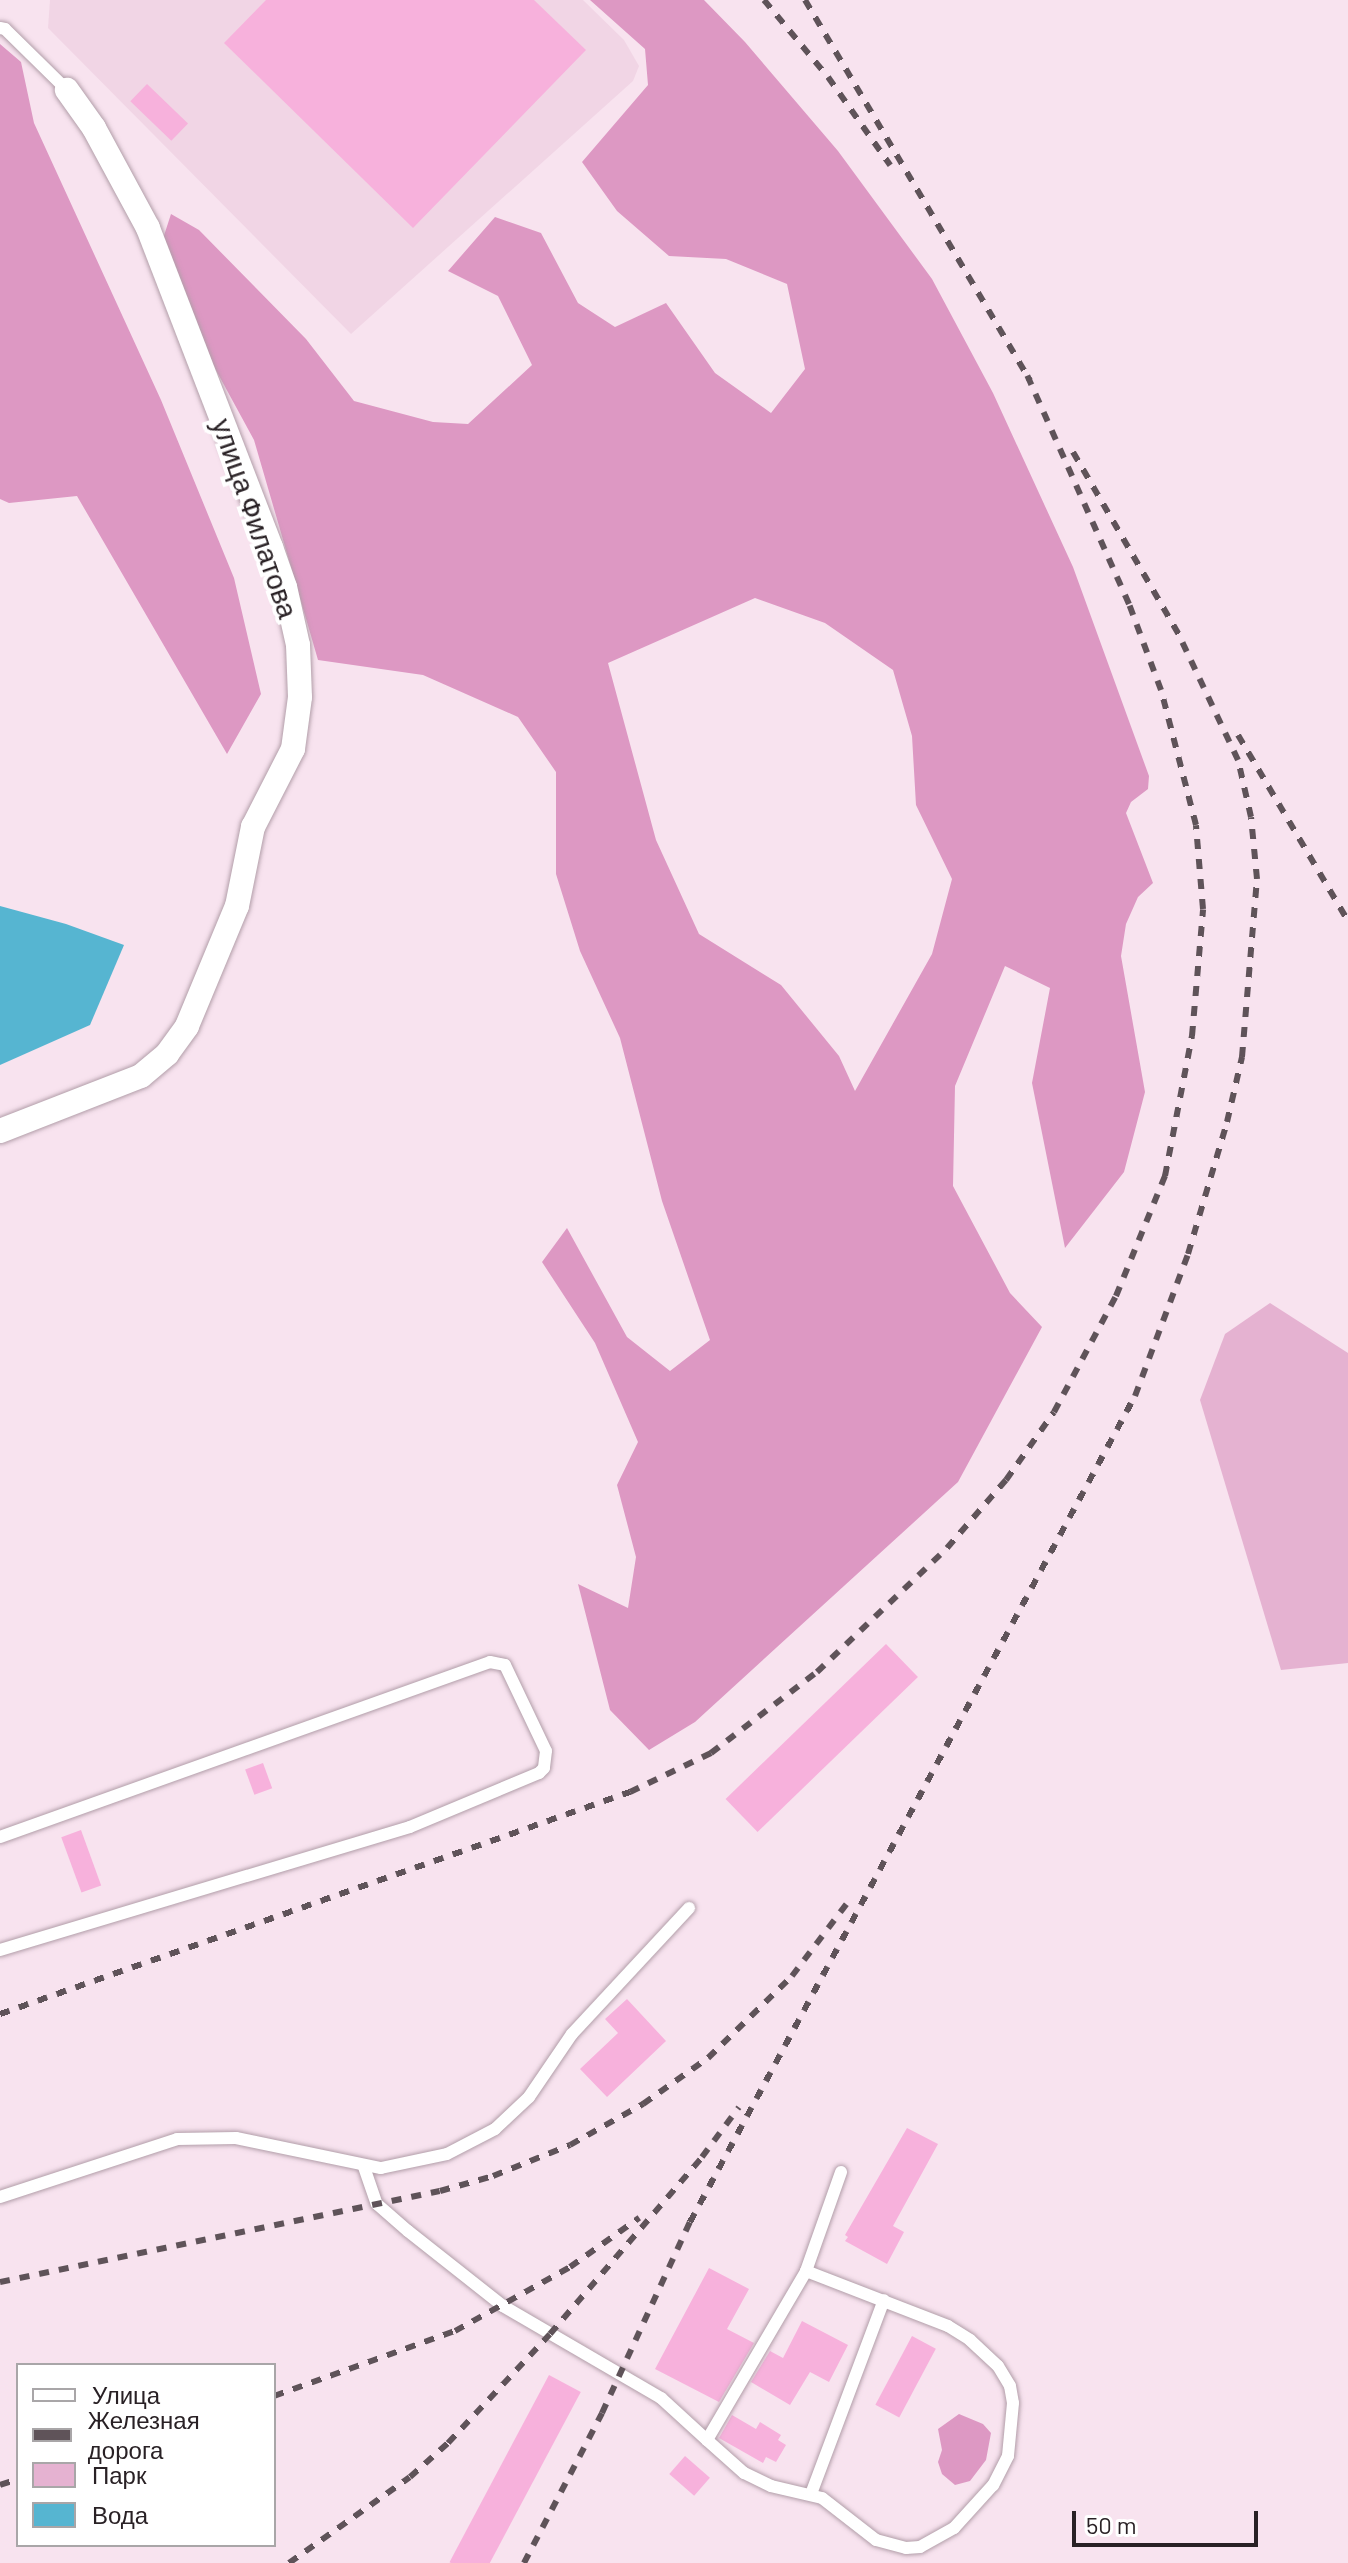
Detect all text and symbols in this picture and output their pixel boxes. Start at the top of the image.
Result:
street label: улица Филатова [206,414,306,622]
legend [16,2363,276,2547]
text: Улица [92,2380,160,2409]
text: Железная дорога [88,2405,200,2464]
text: Парк [92,2460,146,2489]
scale bar [1076,2495,1262,2545]
text: Вода [92,2500,148,2529]
text: 50 m [1086,2510,1137,2539]

